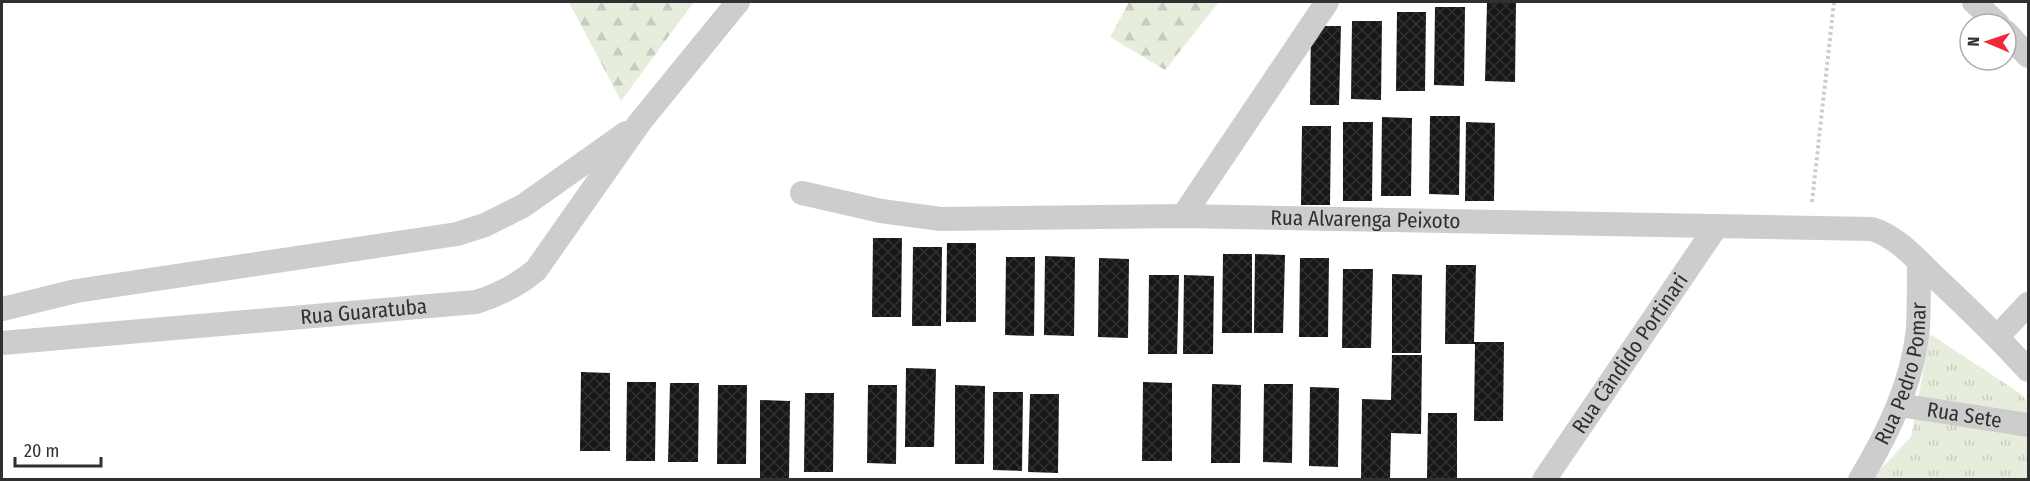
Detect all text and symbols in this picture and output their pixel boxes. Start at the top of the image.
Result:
north arrow [1958,12,2018,72]
text: N [1964,36,1983,47]
street label: Rua Alvarenga Peixoto [1270,205,1461,234]
street label: Rua Cândido Portinari [1566,268,1694,439]
street label: Rua Guaratuba [299,293,428,330]
street label: Rua Pedro Pomar [1869,301,1932,449]
street label: Rua Sete [1925,396,2003,434]
scale bar [15,430,100,468]
text: 20 m [24,440,59,462]

